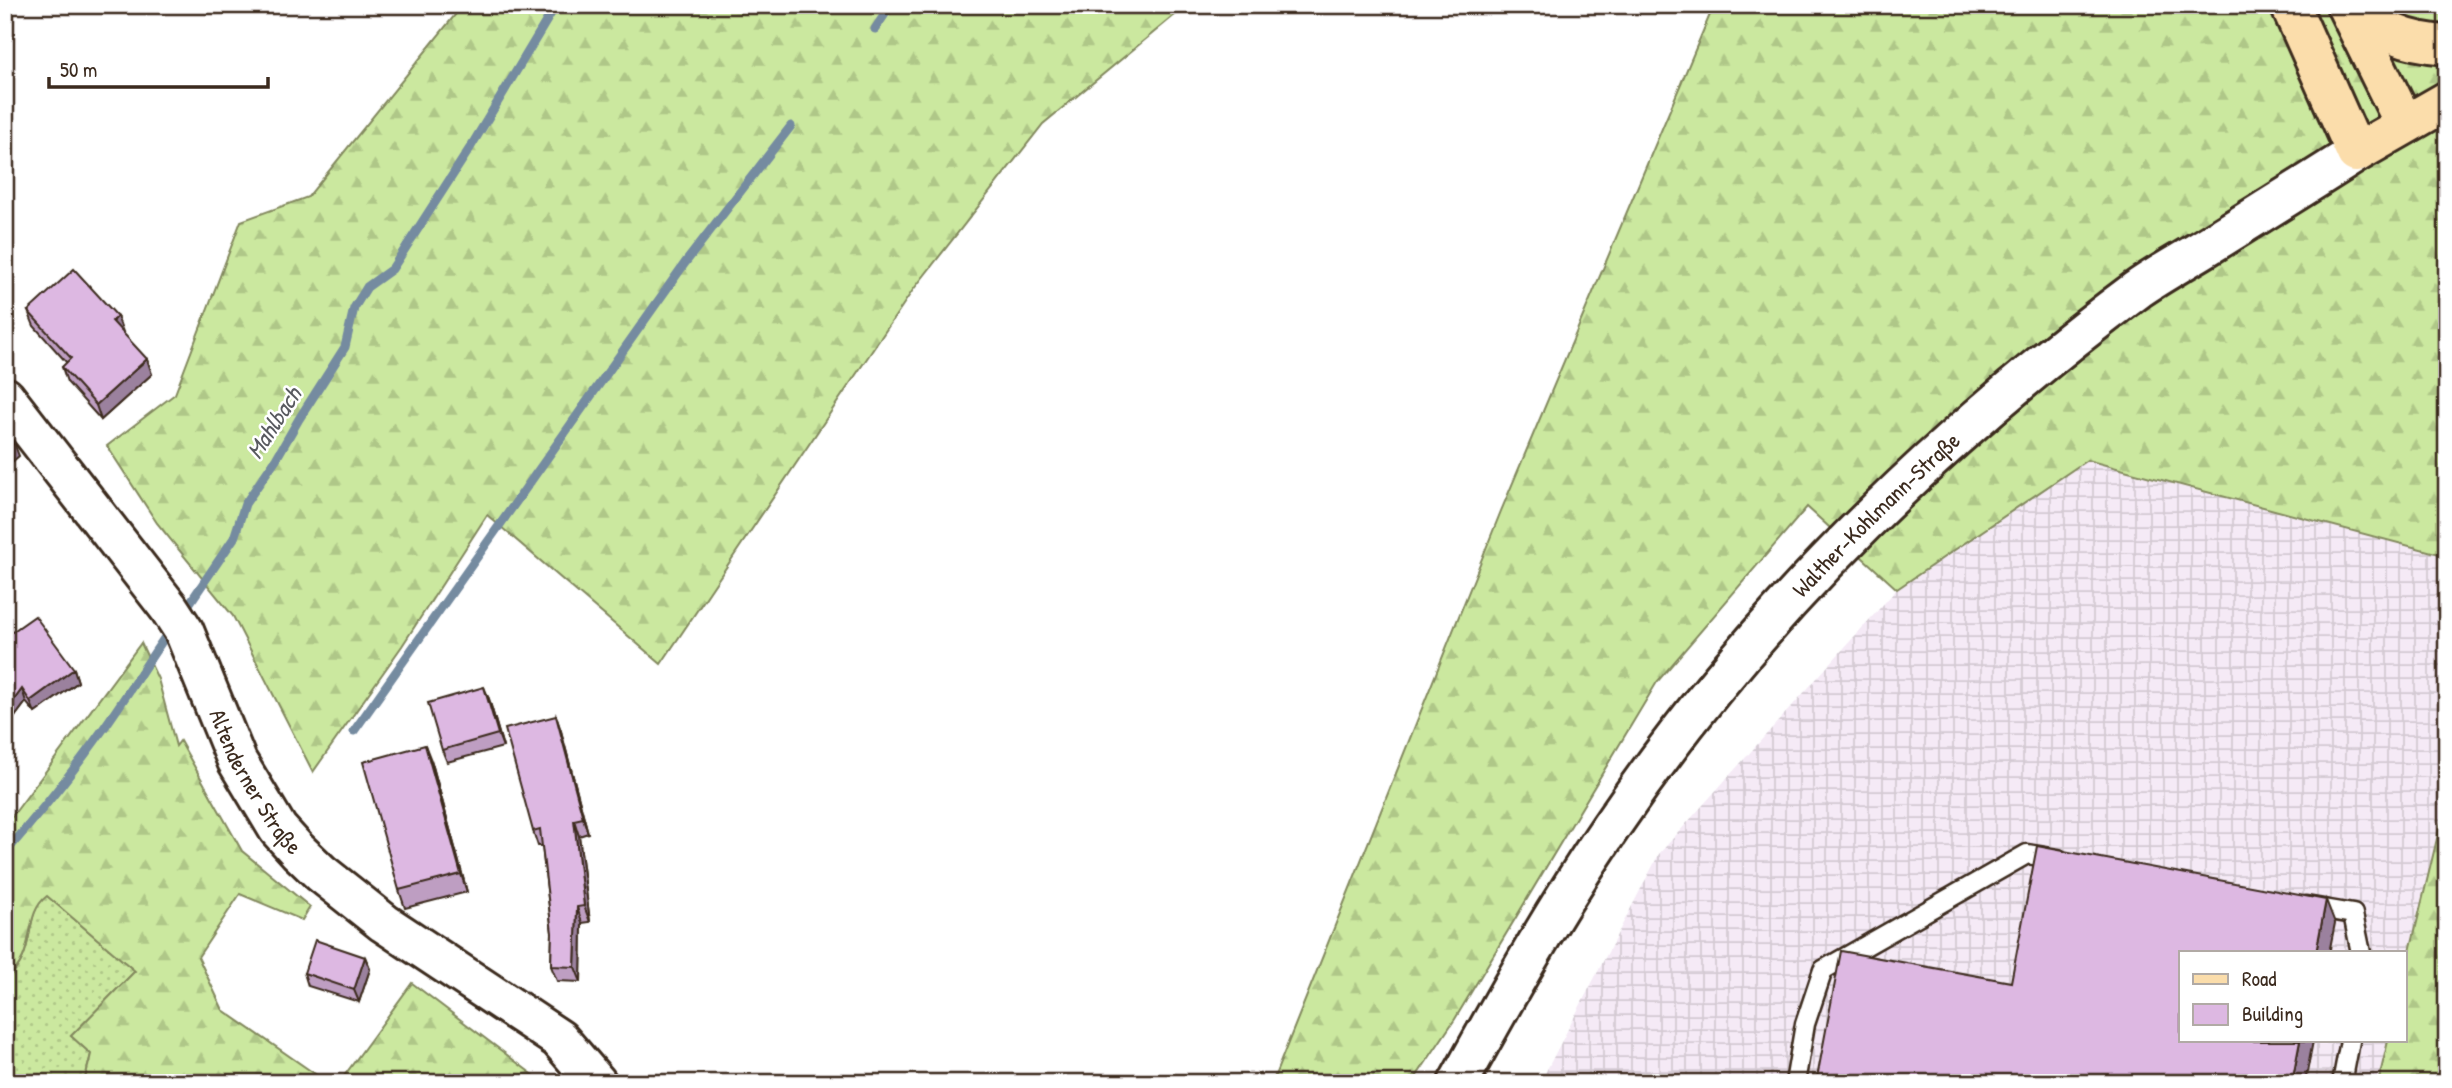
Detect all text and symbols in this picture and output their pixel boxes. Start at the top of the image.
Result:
scale bar [49,46,268,90]
text: 50 m [60,55,97,84]
water label: Mahlbach [238,379,309,464]
street label: Walther-Kohlmann-Straße [1785,425,1966,604]
street label: Altenderner Straße [202,704,309,861]
legend [2179,951,2406,1042]
text: Road [2242,964,2276,993]
text: Building [2242,999,2303,1028]

